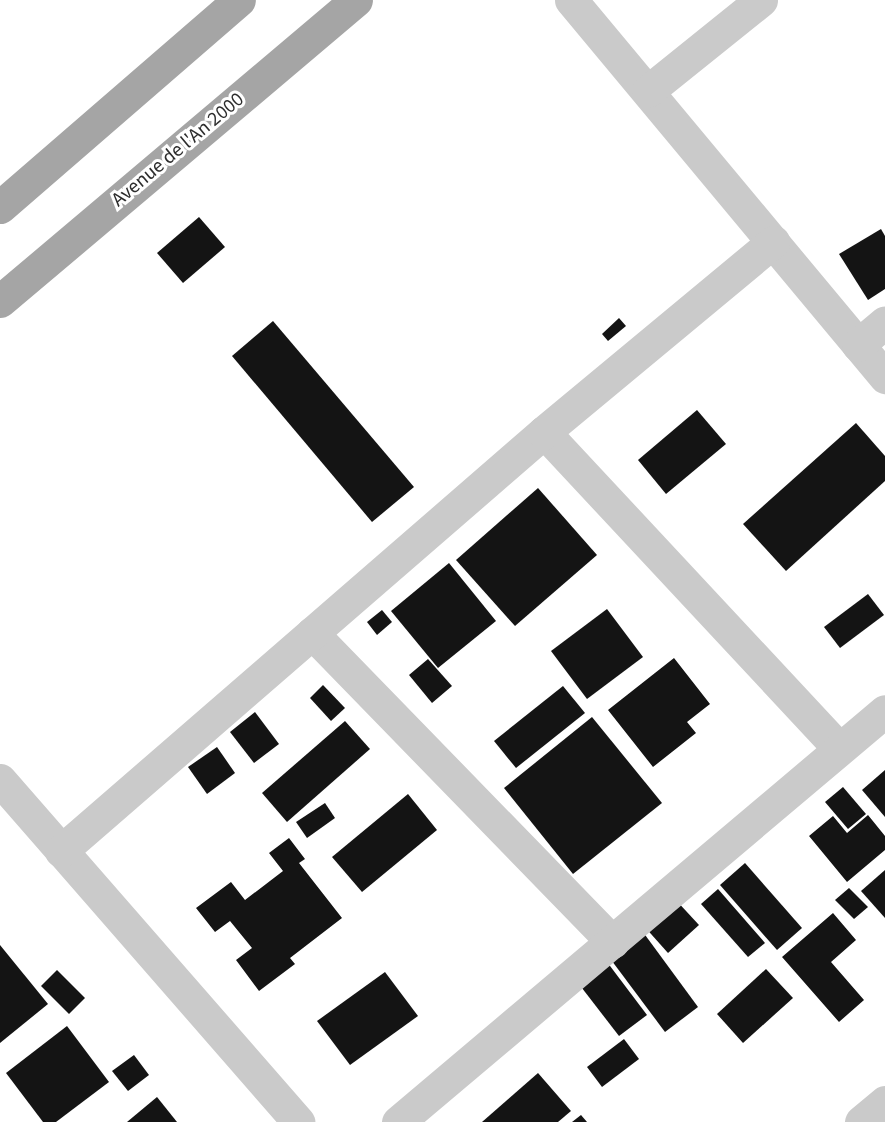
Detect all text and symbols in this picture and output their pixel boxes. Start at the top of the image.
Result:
street label: Avenue de l'An 2000 [107,88,249,212]

